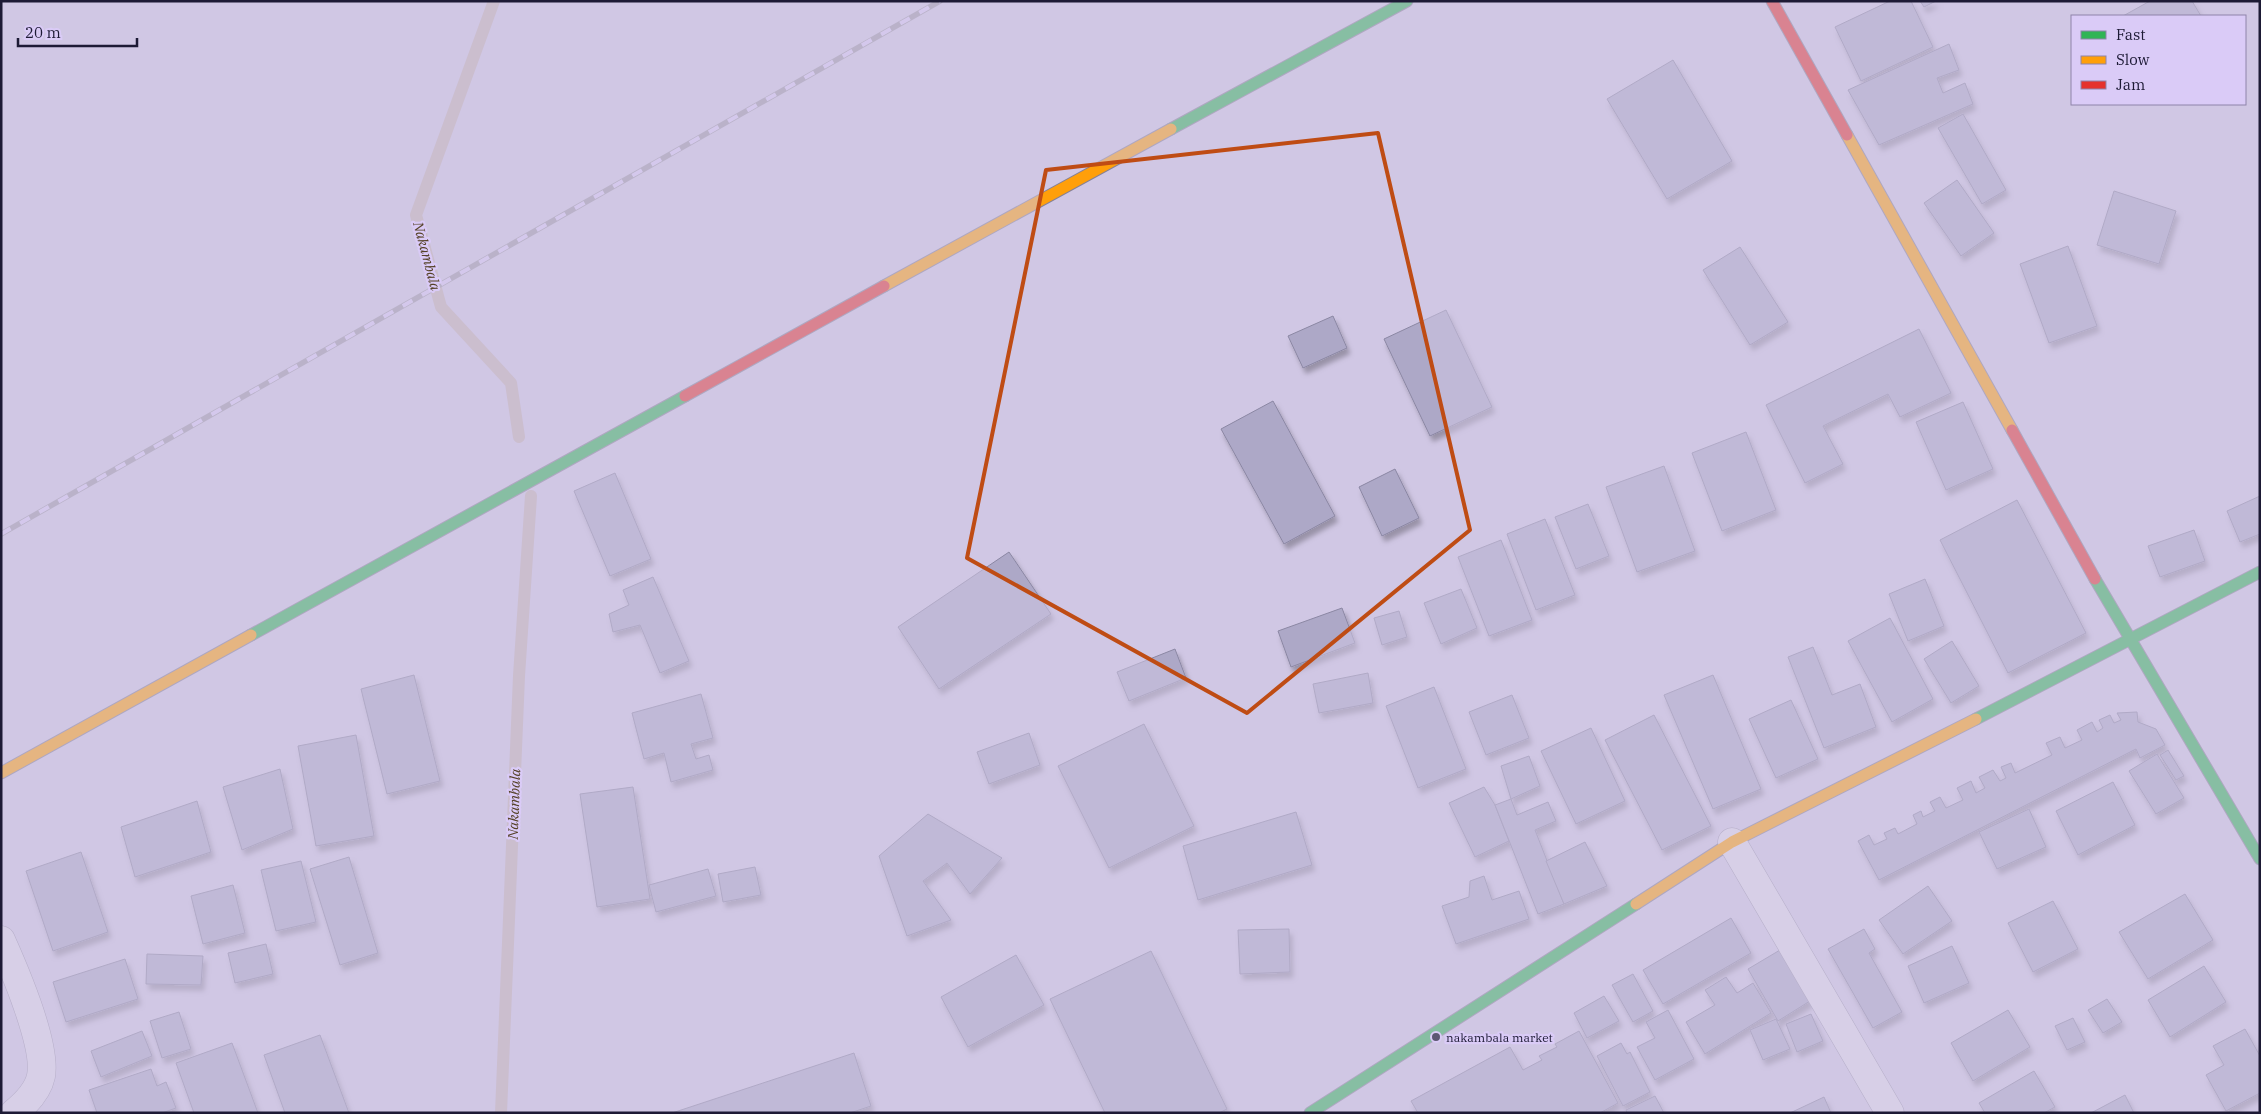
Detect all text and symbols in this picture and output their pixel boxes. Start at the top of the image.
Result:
scale bar [18,15,136,47]
legend [2071,15,2246,105]
text: 20 m [25,23,61,42]
text: Fast [2116,25,2146,44]
text: Slow [2116,50,2150,69]
text: Jam [2116,75,2145,94]
water label: Nakambala [409,219,445,293]
water label: Nakambala [504,768,524,841]
place label: nakambala market [1446,1030,1553,1045]
marker: nakambala market [1430,1031,1442,1043]

